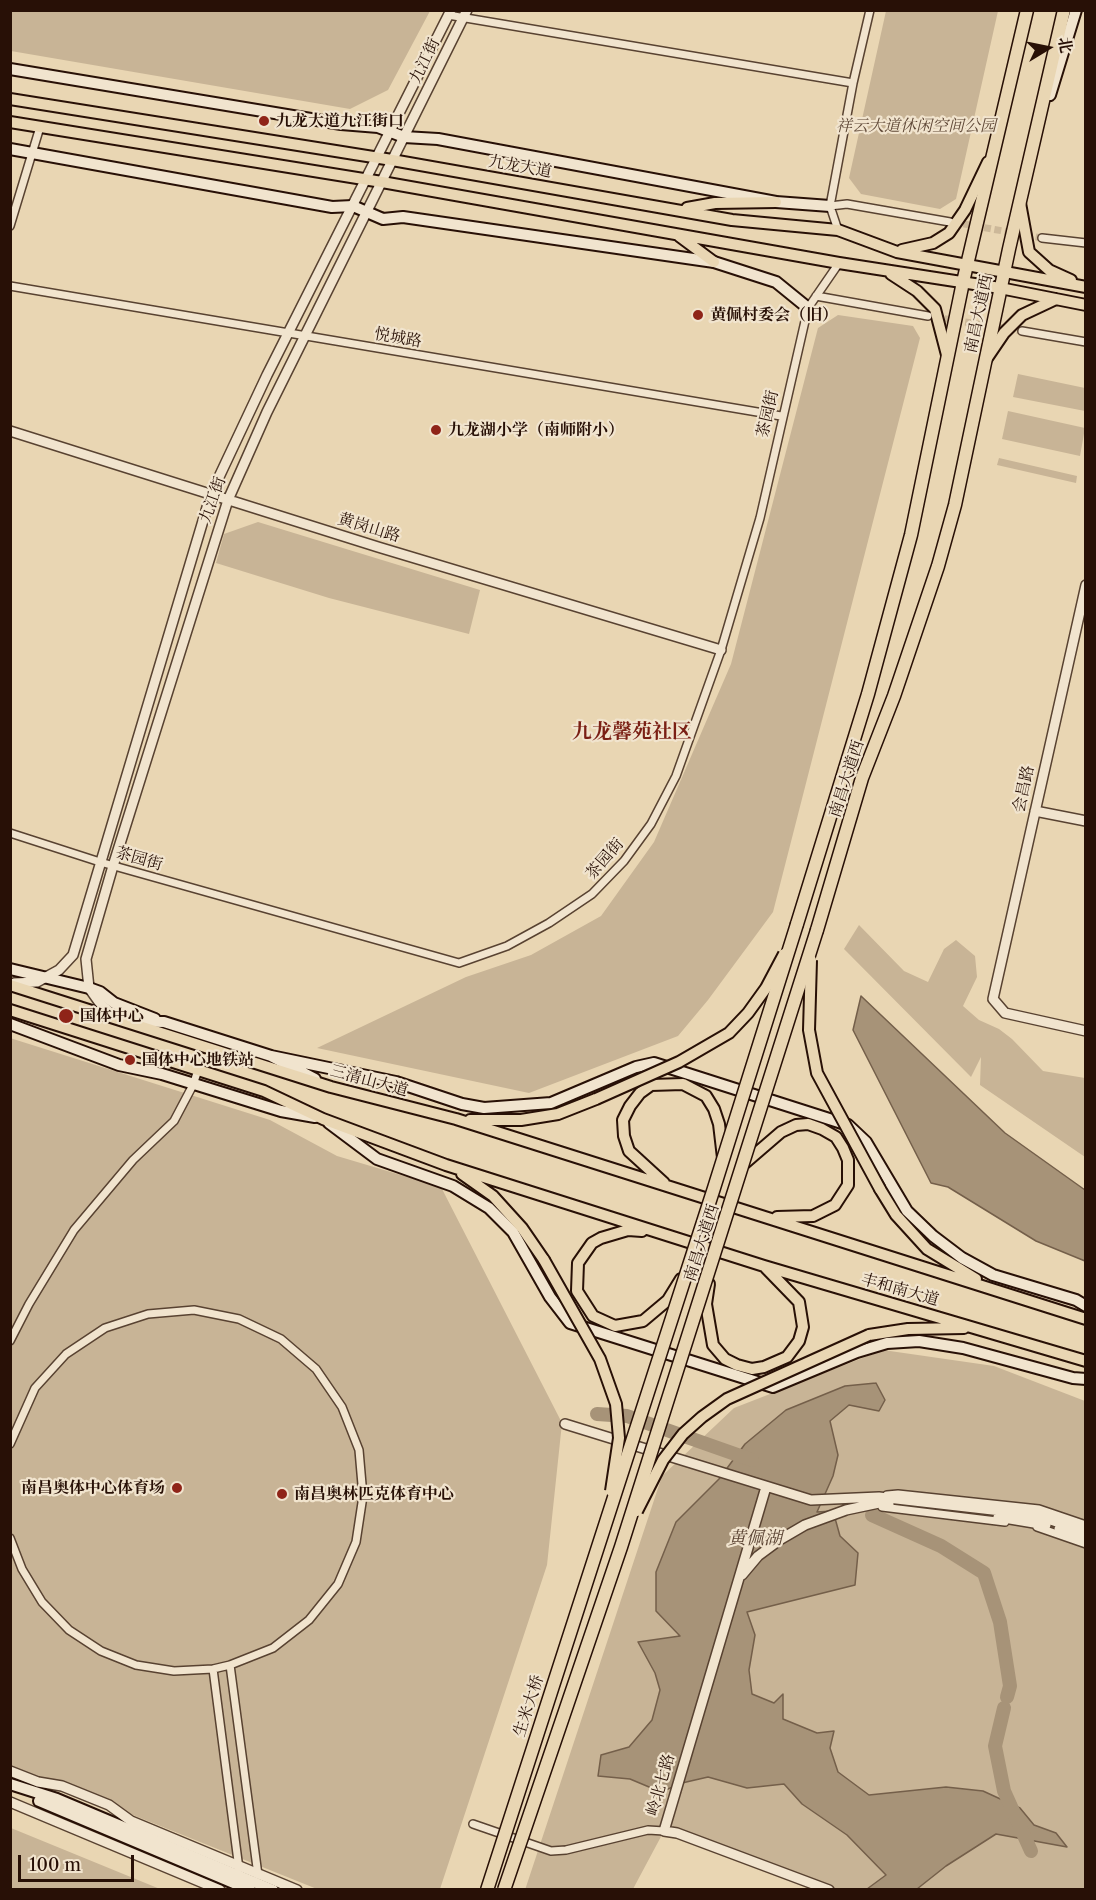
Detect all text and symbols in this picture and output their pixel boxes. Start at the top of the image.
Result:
north arrow [1018,18,1078,78]
street label: 九江街 [406,35,444,87]
text: 北 [1054,35,1077,54]
place label: 九龙大道九江街口 [276,111,404,131]
marker: 九龙大道九江街口 [257,114,271,128]
park label: 祥云大道休闲空间公园 [836,116,996,136]
street label: 九龙大道 [487,152,553,182]
street label: 南昌大道西 [961,273,997,355]
place label: 黄佩村委会（旧） [710,305,838,325]
marker: 黄佩村委会（旧） [691,308,705,322]
street label: 悦城路 [373,324,423,352]
street label: 茶园街 [753,388,783,440]
place label: 九龙湖小学（南师附小） [448,420,624,440]
marker: 九龙湖小学（南师附小） [429,423,443,437]
street label: 九江街 [196,474,230,526]
street label: 黄岗山路 [336,509,402,547]
district label: 九龙馨苑社区 [572,720,692,744]
street label: 南昌大道西 [826,738,868,820]
street label: 会昌路 [1010,764,1038,814]
street label: 茶园街 [582,835,628,883]
street label: 茶园街 [113,843,165,875]
place label: 国体中心 [80,1006,144,1026]
marker: 国体中心 [57,1007,75,1025]
place label: 国体中心地铁站 [142,1050,254,1070]
marker: 国体中心地铁站 [123,1053,137,1067]
street label: 三清山大道 [328,1061,410,1101]
street label: 南昌大道西 [681,1202,723,1284]
street label: 丰和南大道 [859,1270,941,1310]
place label: 南昌奥体中心体育场 [21,1478,165,1498]
marker: 南昌奥体中心体育场 [170,1481,184,1495]
place label: 南昌奥林匹克体育中心 [294,1484,454,1504]
marker: 南昌奥林匹克体育中心 [275,1487,289,1501]
water label: 黄佩湖 [728,1528,782,1550]
street label: 生米大桥 [510,1673,548,1739]
street label: 岭北七路 [643,1752,679,1818]
scale bar [21,1843,136,1881]
text: 100 m [29,1854,81,1876]

